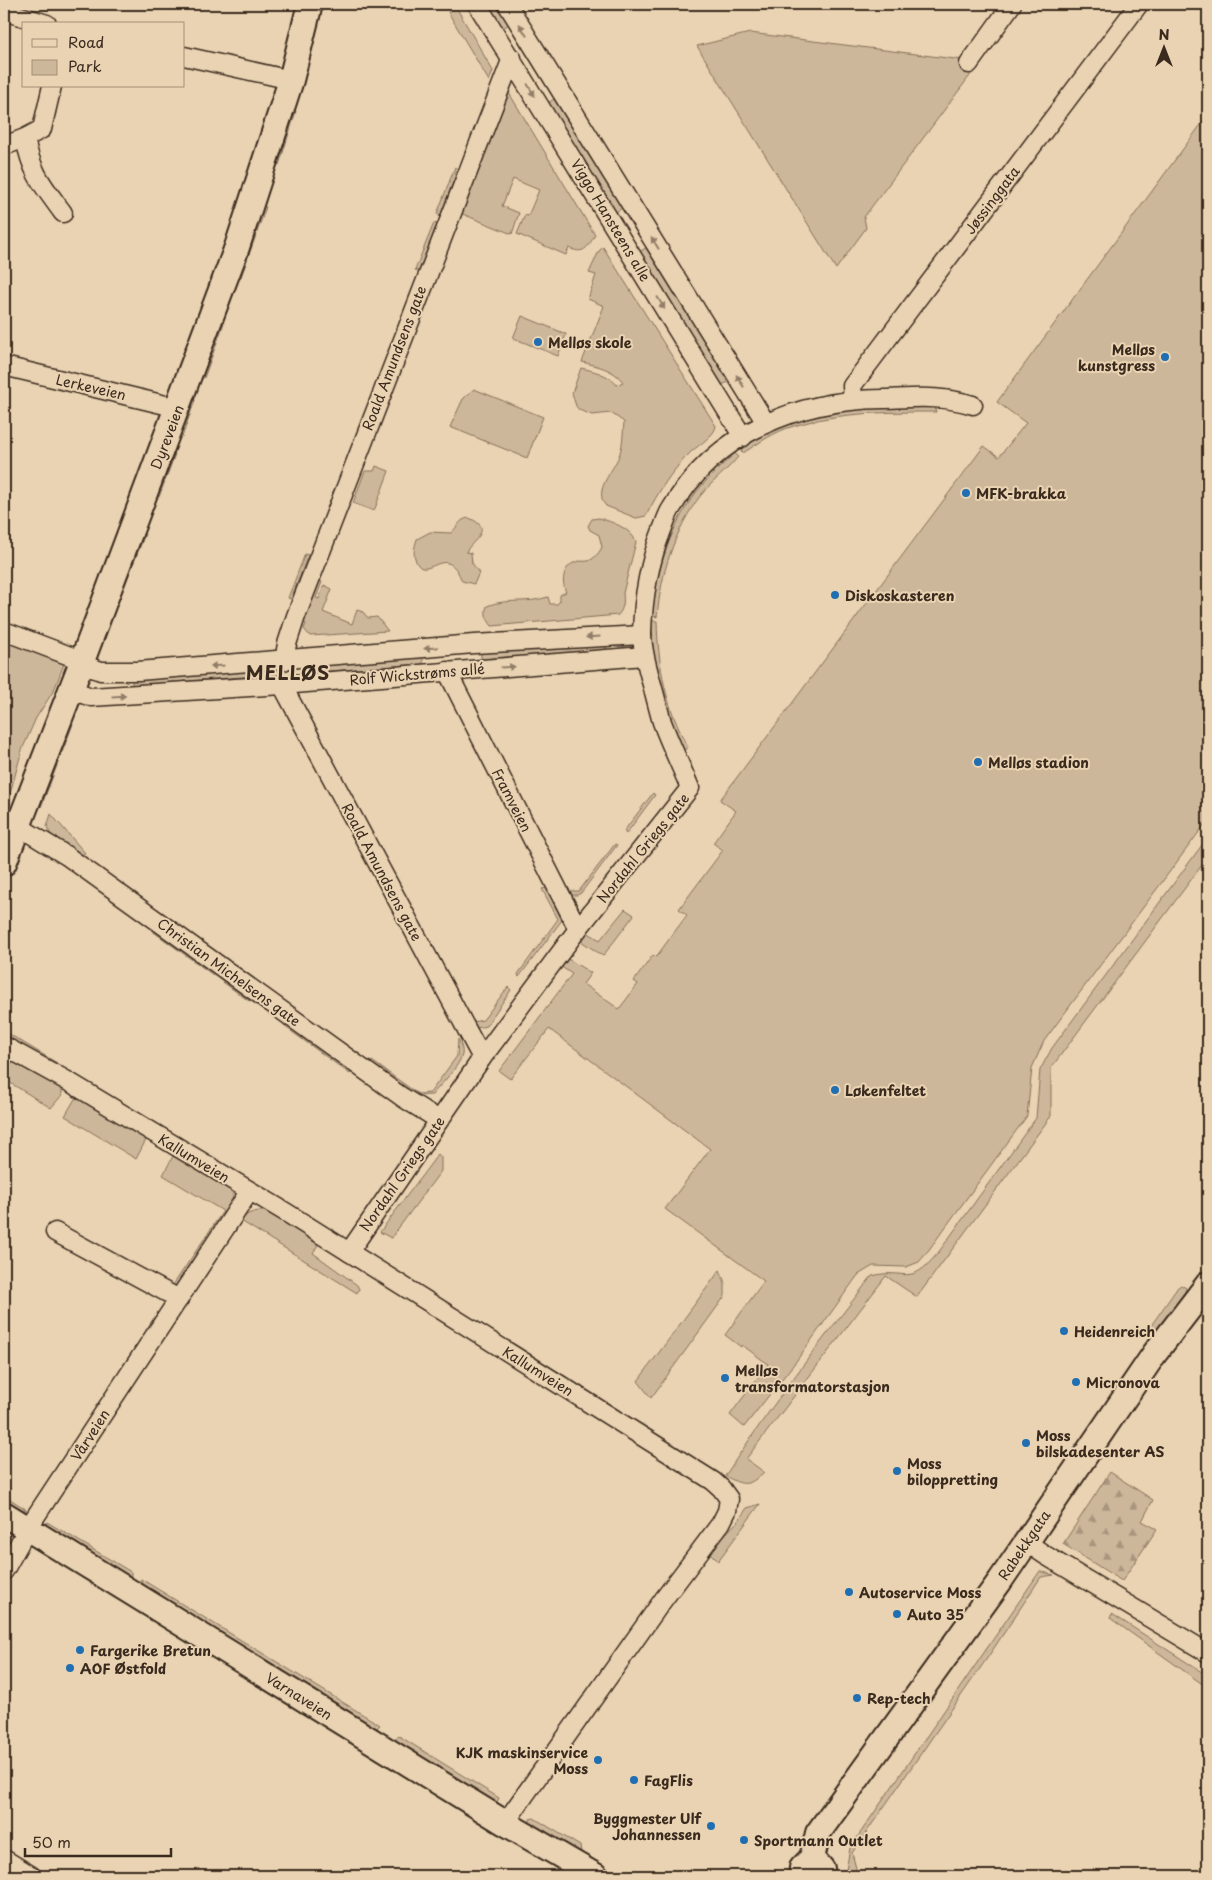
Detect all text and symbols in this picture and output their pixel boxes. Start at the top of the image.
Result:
legend [22,22,185,88]
north arrow [1140,22,1190,72]
one-way arrow [519,24,528,37]
text: N [1158,24,1170,45]
text: Road [68,30,104,53]
text: Park [68,54,102,77]
one-way arrow [526,83,535,96]
street label: Viggo Hansteens alle [566,155,656,286]
street label: Jøssinggata [959,161,1025,238]
one-way arrow [650,236,659,250]
street label: Roald Amundsens gate [357,283,431,433]
one-way arrow [657,296,666,309]
place label: Melløs skole [548,332,632,353]
marker: Melløs skole [532,336,544,348]
place label: Melløs kunstgress [1078,339,1155,376]
marker: Melløs kunstgress [1159,351,1171,363]
street label: Lerkeveien [54,369,128,405]
one-way arrow [735,375,745,388]
street label: Dyreveien [145,402,189,472]
place label: MFK-brakka [976,483,1067,504]
marker: MFK-brakka [960,487,972,499]
place label: Diskoskasteren [845,585,954,606]
marker: Diskoskasteren [829,589,841,601]
one-way arrow [585,634,601,642]
one-way arrow [423,644,439,652]
district label: MELLØS [246,658,330,686]
street label: Rolf Wickstrøms allé [349,658,486,690]
one-way arrow [209,662,225,670]
one-way arrow [500,662,516,670]
one-way arrow [111,691,127,699]
place label: Melløs stadion [988,752,1089,773]
marker: Melløs stadion [972,756,984,768]
street label: Framveien [487,765,537,835]
street label: Nordahl Griegs gate [592,788,694,908]
street label: Roald Amundsens gate [337,799,427,945]
street label: Christian Michelsens gate [153,913,305,1031]
place label: Løkenfeltet [845,1080,926,1101]
marker: Løkenfeltet [829,1084,841,1096]
street label: Nordahl Griegs gate [354,1112,450,1236]
street label: Kallumveien [154,1128,234,1188]
place label: Heidenreich [1074,1321,1155,1342]
marker: Heidenreich [1058,1325,1070,1337]
street label: Kallumveien [498,1341,578,1401]
place label: Melløs transformatorstasjon [735,1360,890,1397]
marker: Melløs transformatorstasjon [719,1372,731,1384]
place label: Micronova [1086,1372,1160,1393]
marker: Micronova [1070,1376,1082,1388]
street label: Vårveien [65,1405,115,1465]
place label: Moss bilskadesenter AS [1036,1425,1164,1462]
marker: Moss bilskadesenter AS [1020,1437,1032,1449]
place label: Moss biloppretting [907,1453,998,1490]
marker: Moss biloppretting [891,1465,903,1477]
street label: Rabekkgata [993,1506,1055,1584]
place label: Autoservice Moss [859,1582,981,1603]
marker: Autoservice Moss [843,1586,855,1598]
place label: Auto 35 [907,1604,964,1625]
marker: Auto 35 [891,1608,903,1620]
place label: Fargerike Bretun [90,1640,211,1661]
marker: Fargerike Bretun [74,1644,86,1656]
place label: AOF Østfold [80,1658,167,1679]
marker: AOF Østfold [64,1662,76,1674]
street label: Varnaveien [262,1667,336,1725]
place label: Rep-tech [867,1688,931,1709]
marker: Rep-tech [851,1692,863,1704]
place label: KJK maskinservice Moss [456,1742,588,1779]
marker: KJK maskinservice Moss [592,1754,604,1766]
place label: FagFlis [644,1770,693,1791]
marker: FagFlis [628,1774,640,1786]
place label: Byggmester Ulf Johannessen [593,1808,702,1845]
marker: Byggmester Ulf Johannessen [705,1820,717,1832]
scale bar [25,1825,171,1857]
text: 50 m [32,1830,71,1853]
place label: Sportmann Outlet [754,1830,883,1851]
marker: Sportmann Outlet [738,1834,750,1846]

